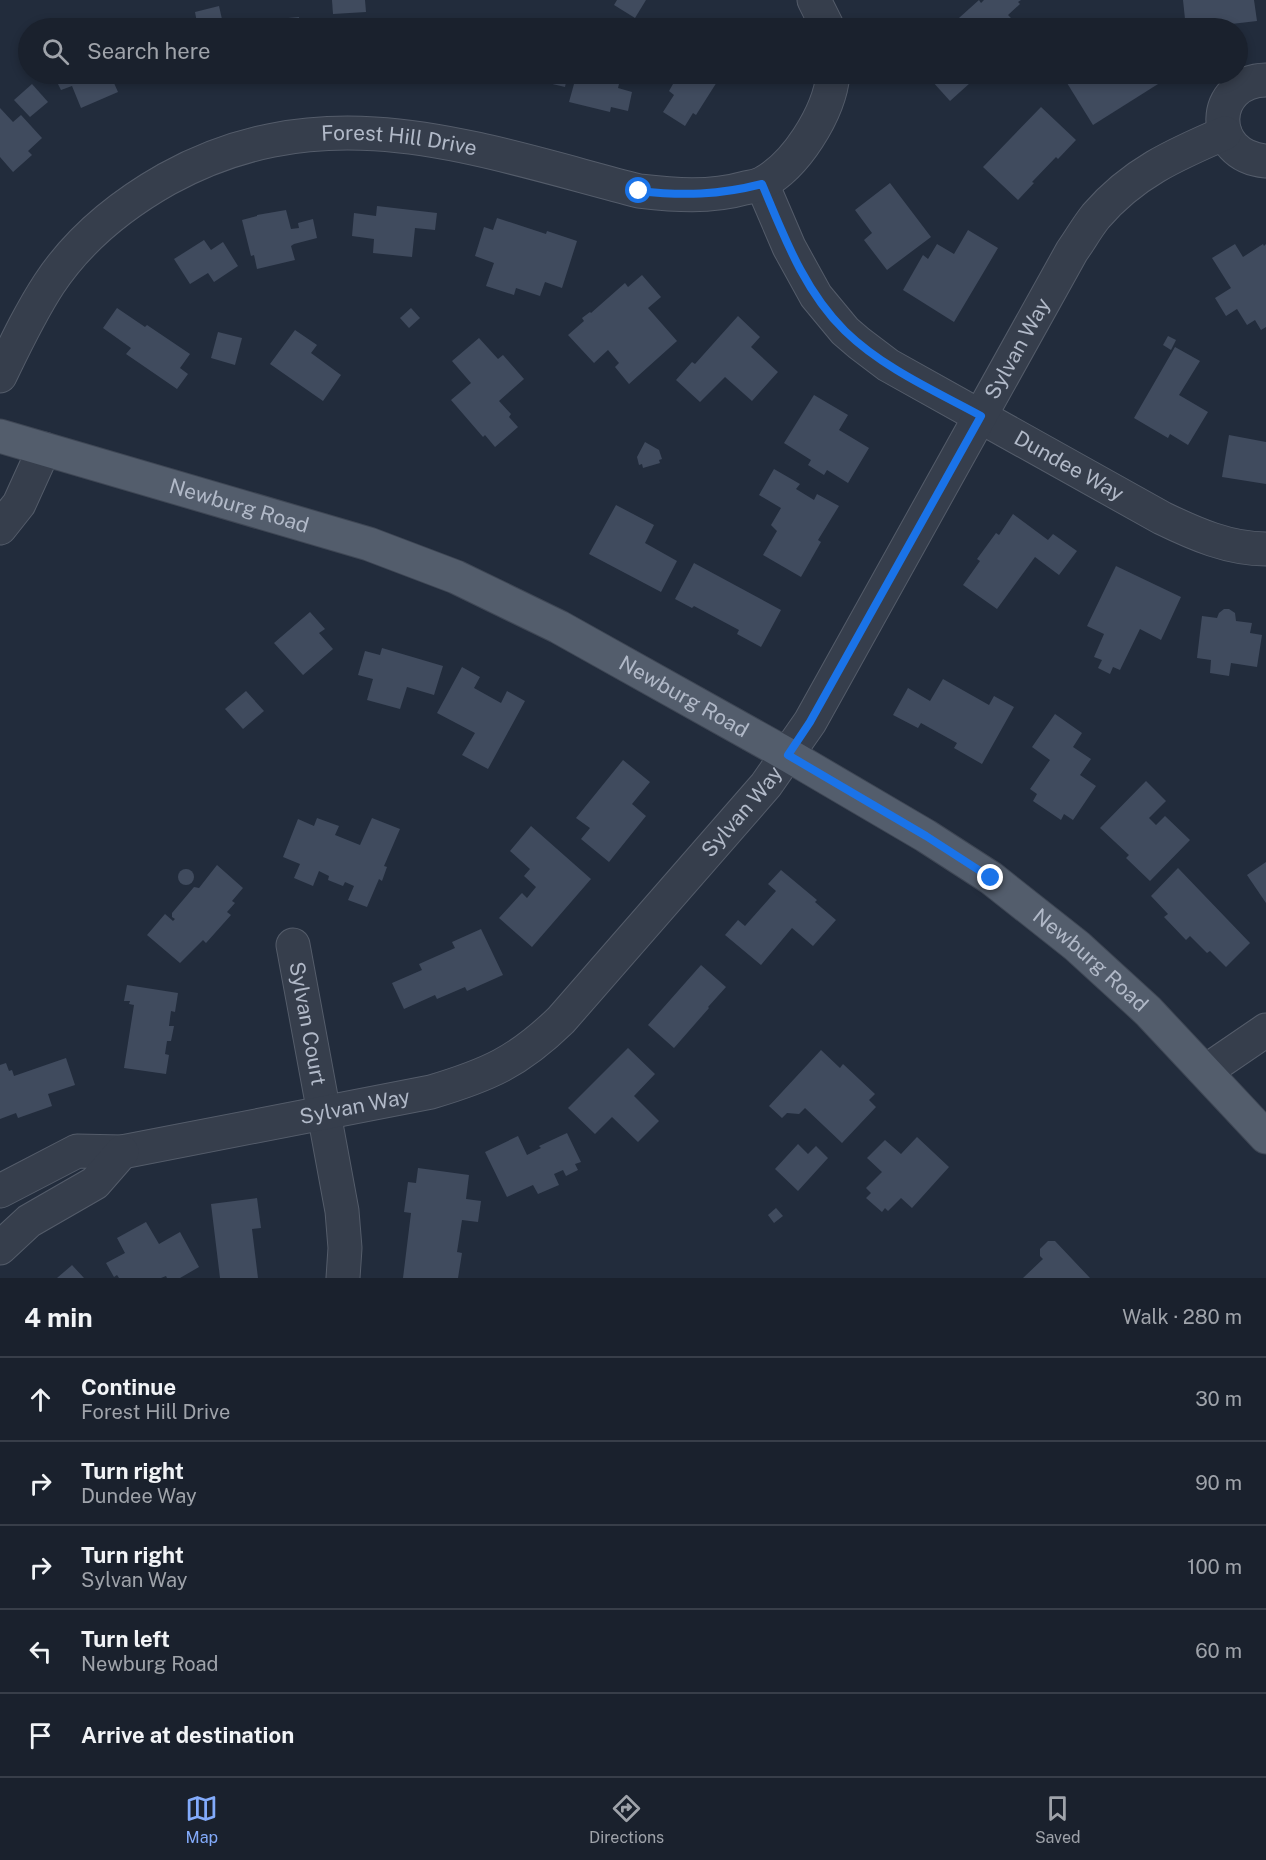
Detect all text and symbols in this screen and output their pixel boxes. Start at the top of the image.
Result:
search box [18,18,1248,84]
icon: search [39,35,72,68]
text: Search here [87,38,211,64]
street label: Forest Hill Drive [320,120,479,161]
route start [625,177,651,203]
street label: Sylvan Way [979,293,1055,403]
street label: Dundee Way [1010,425,1128,506]
street label: Newburg Road [166,473,312,538]
street label: Newburg Road [615,650,753,742]
street label: Sylvan Way [696,761,787,862]
route end [977,864,1003,890]
street label: Newburg Road [1028,903,1154,1017]
street label: Sylvan Court [284,960,332,1087]
street label: Sylvan Way [298,1083,412,1129]
text: 4 min [24,1302,93,1333]
text: Walk · 280 m [1122,1305,1242,1329]
text: Continue [81,1374,176,1400]
icon: ahead [24,1383,57,1416]
text: 30 m [1195,1387,1242,1411]
text: Forest Hill Drive [81,1400,230,1424]
text: Turn right [81,1458,184,1484]
icon: right [24,1467,57,1500]
text: 90 m [1195,1471,1242,1495]
text: Dundee Way [81,1484,197,1508]
text: Turn right [81,1542,184,1568]
icon: right [24,1551,57,1584]
text: 100 m [1187,1555,1242,1579]
text: Sylvan Way [81,1568,187,1592]
text: Turn left [81,1626,170,1652]
icon: left [24,1635,57,1668]
text: 60 m [1195,1639,1242,1663]
text: Newburg Road [81,1652,219,1676]
icon: arrive [24,1719,57,1752]
text: Arrive at destination [81,1722,294,1748]
tab: Map [185,1792,218,1847]
tab: Directions [589,1792,664,1847]
tab: Saved [1035,1792,1081,1847]

